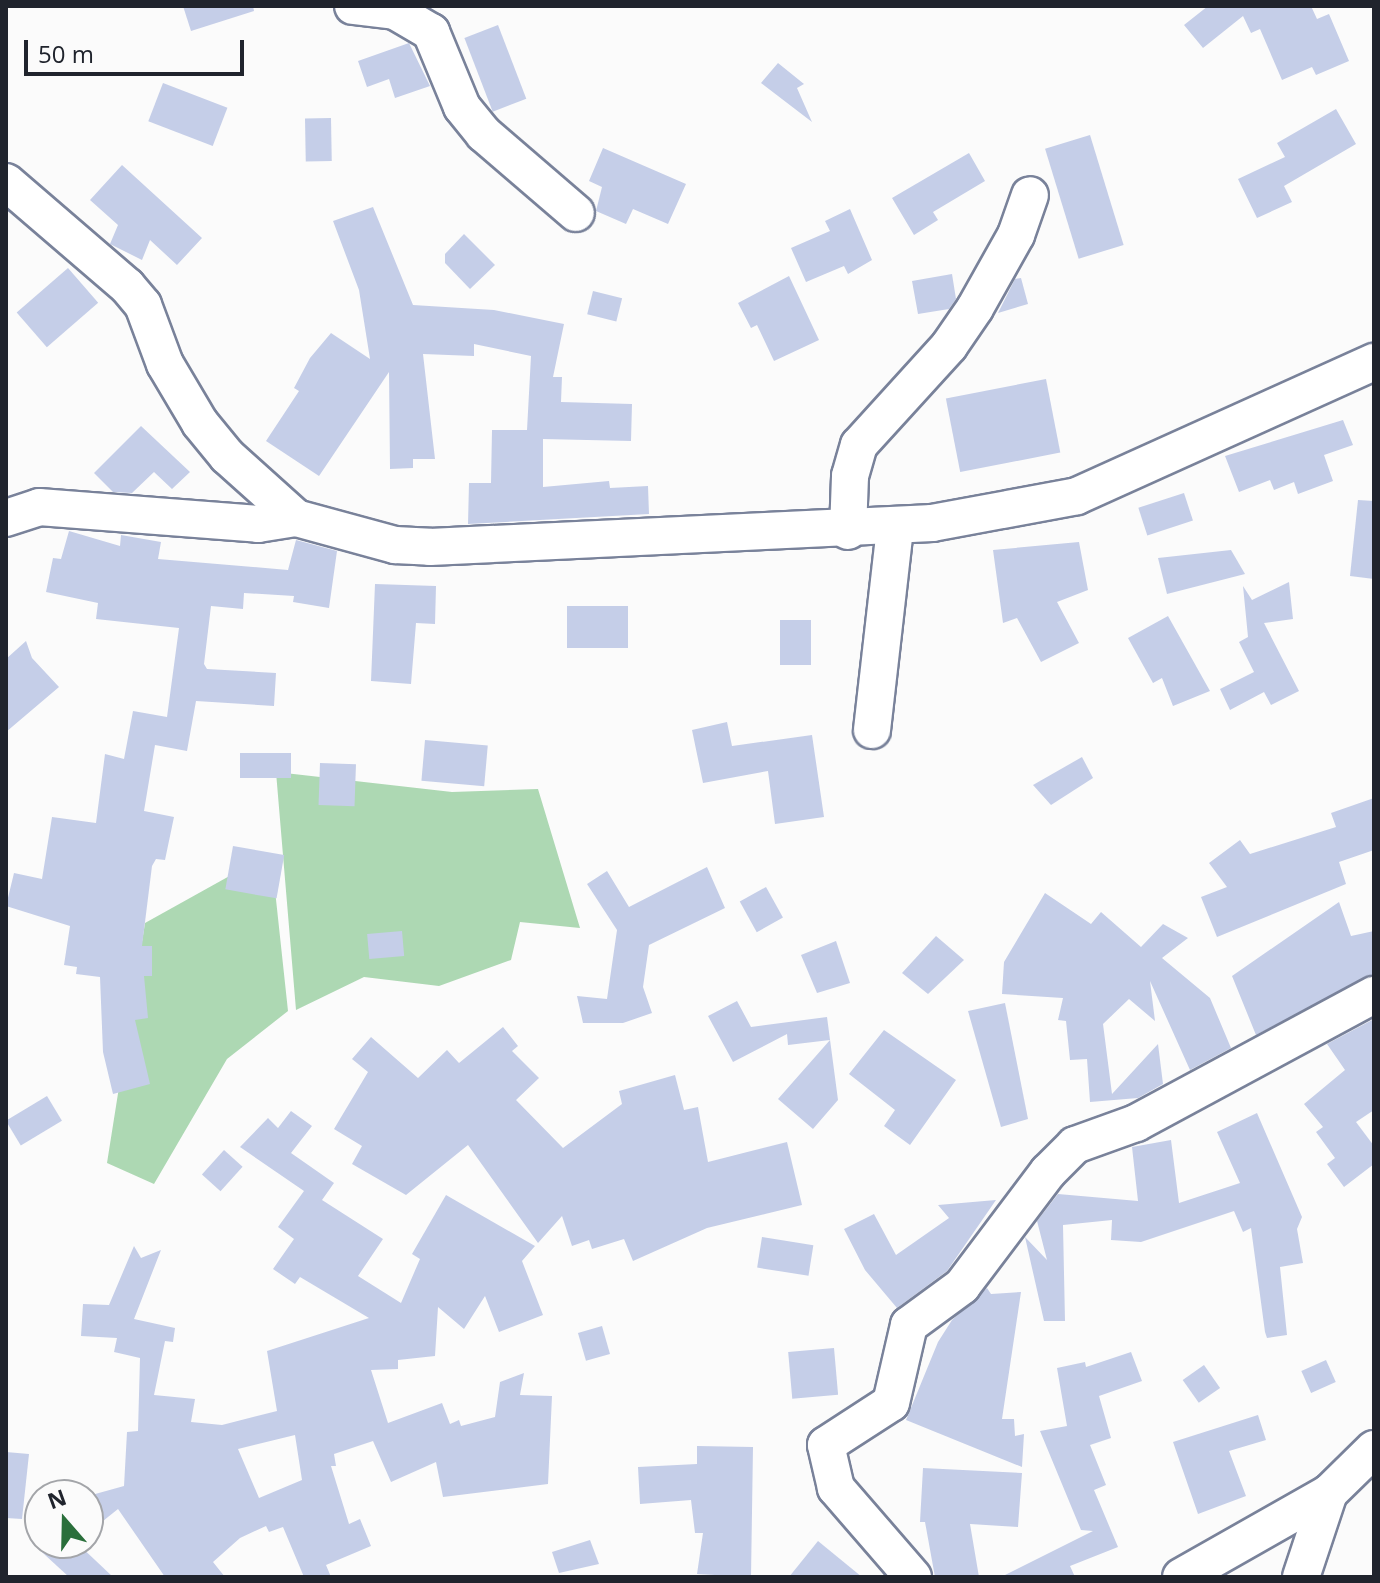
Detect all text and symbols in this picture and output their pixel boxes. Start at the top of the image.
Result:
scale bar [28,24,248,74]
text: 50 m [38,37,94,70]
north arrow [24,1479,104,1559]
text: N [43,1481,70,1515]

